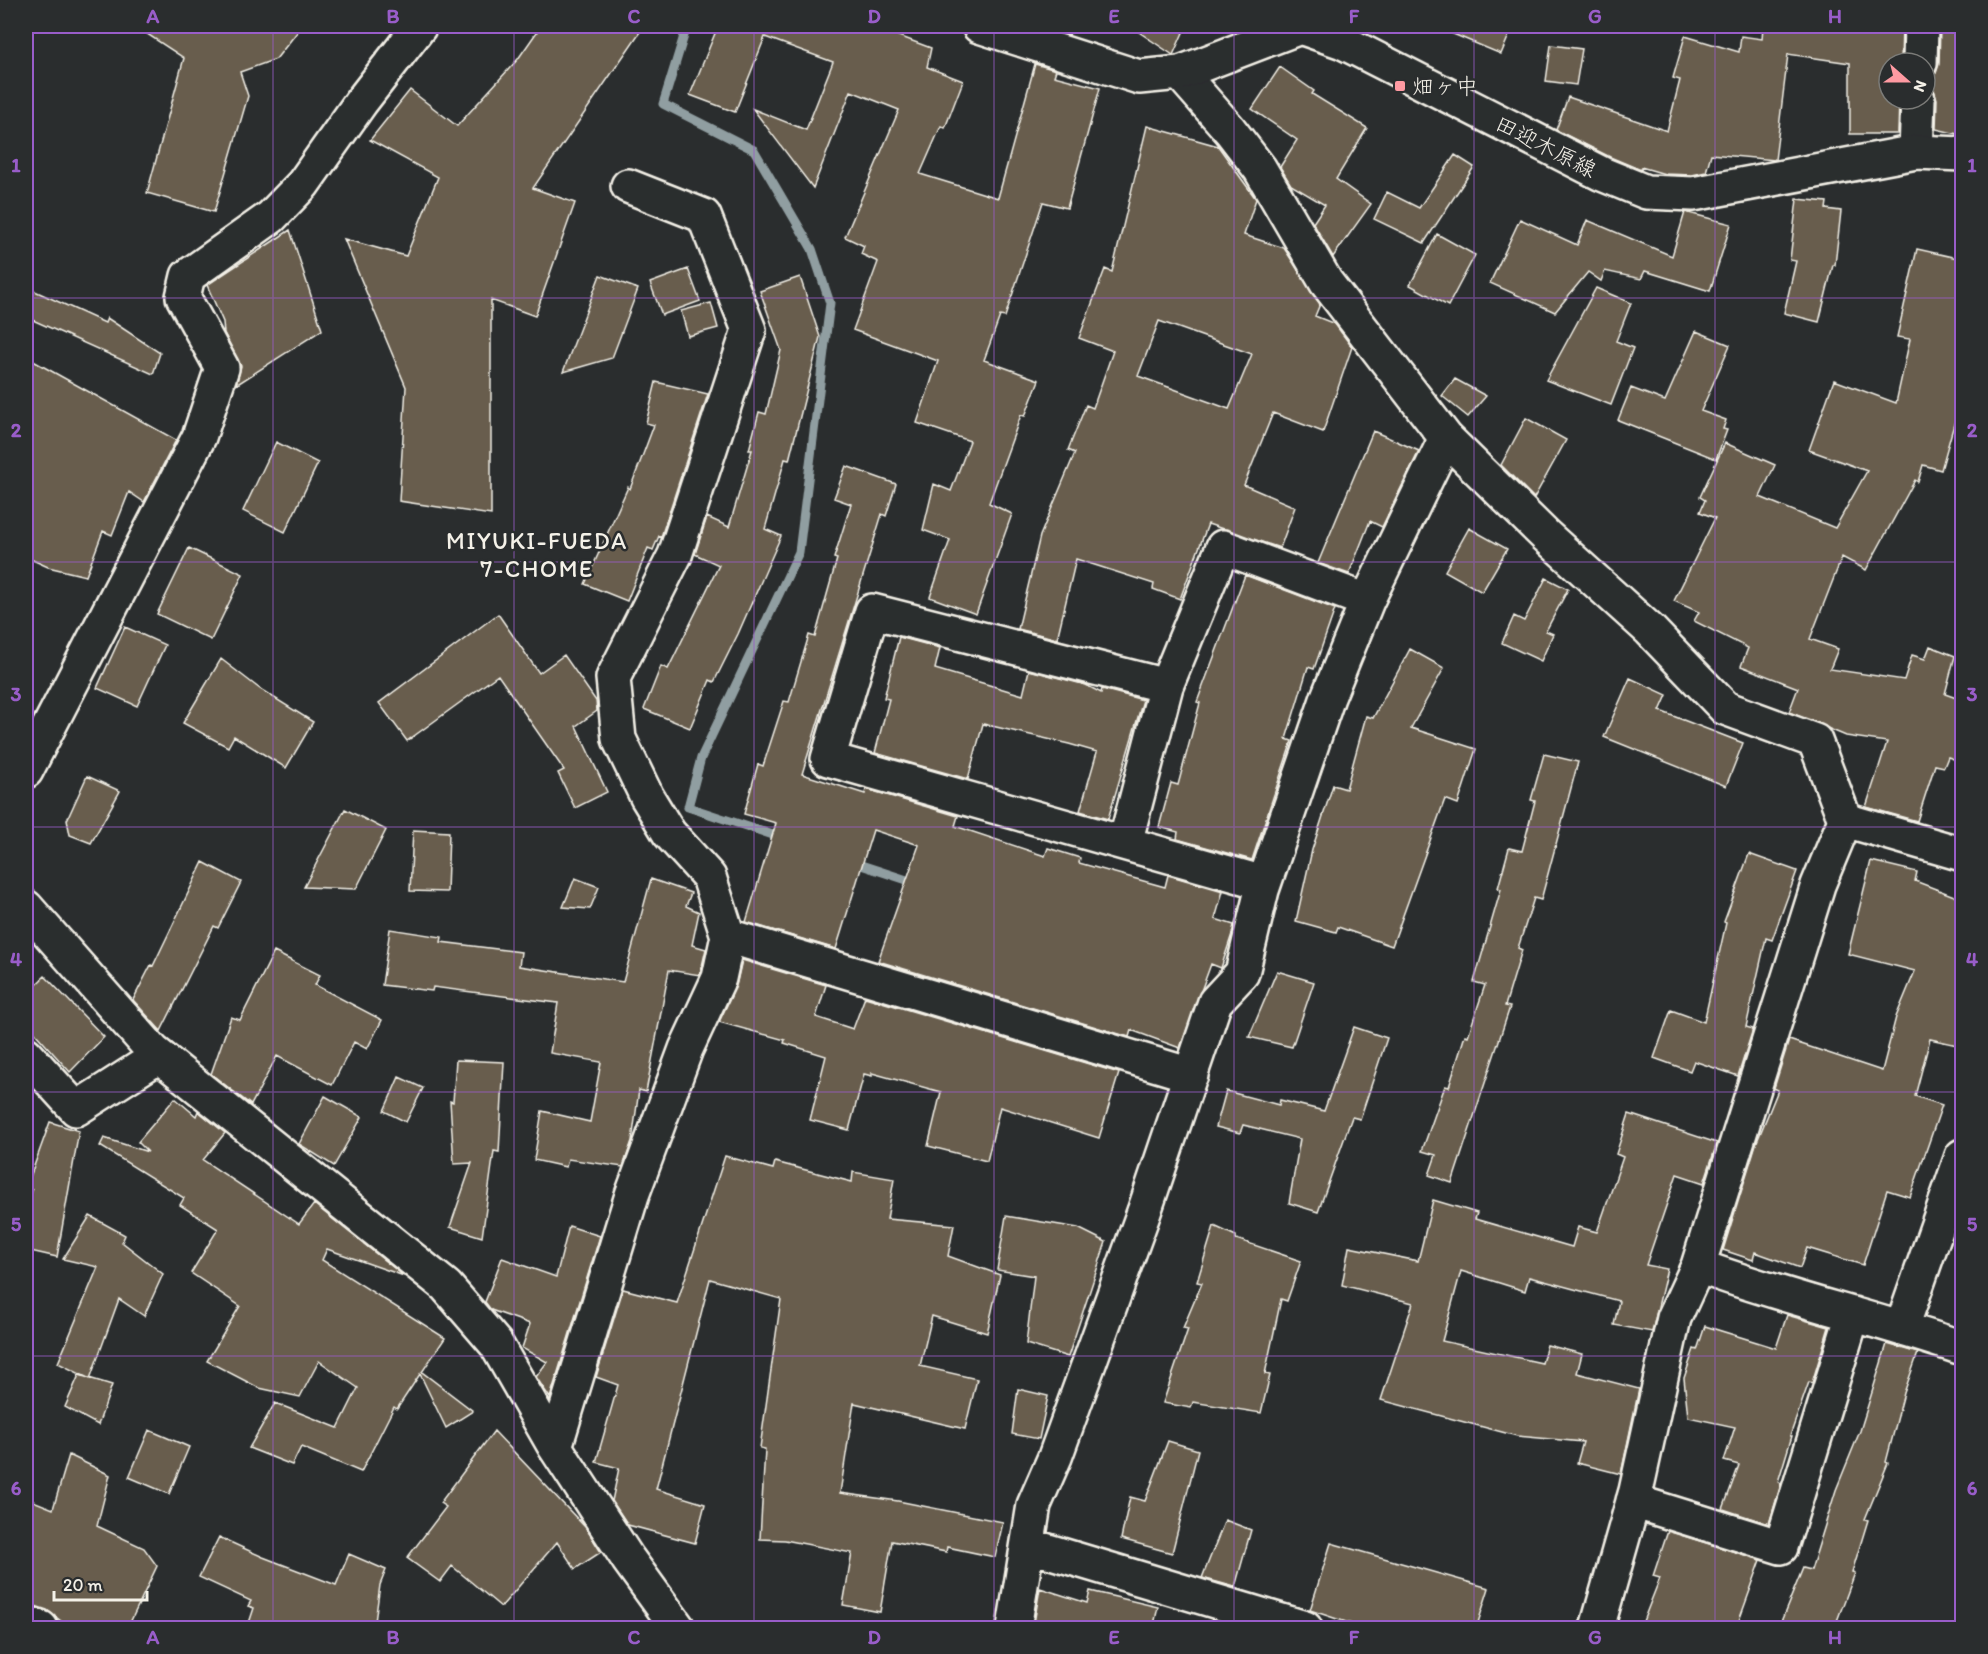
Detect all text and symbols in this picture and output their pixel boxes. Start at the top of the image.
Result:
text: A [146,4,160,28]
text: B [387,4,400,28]
text: C [628,4,641,28]
text: D [867,4,881,28]
text: E [1108,4,1120,28]
text: F [1349,4,1360,28]
text: G [1588,4,1602,28]
text: H [1828,4,1842,28]
north arrow [1877,51,1937,111]
place label: 畑ヶ中 [1412,73,1478,100]
text: N [1910,78,1931,95]
marker: 畑ヶ中 [1393,79,1407,93]
street label: 田迎木原線 [1491,109,1601,183]
text: 1 [11,153,21,177]
text: 1 [1967,153,1977,177]
text: 2 [11,418,22,442]
text: 2 [1967,418,1978,442]
district label: MIYUKI-FUEDA 7-CHOME [446,526,628,583]
text: 3 [11,682,22,706]
text: 3 [1967,682,1978,706]
text: 4 [10,947,22,971]
text: 4 [1966,947,1978,971]
text: 5 [11,1212,22,1236]
text: 5 [1967,1212,1978,1236]
text: 6 [11,1476,22,1500]
text: 6 [1967,1476,1978,1500]
scale bar [54,1564,147,1602]
text: 20 m [63,1574,103,1596]
text: A [146,1625,160,1649]
text: B [387,1625,400,1649]
text: C [628,1625,641,1649]
text: D [867,1625,881,1649]
text: E [1108,1625,1120,1649]
text: F [1349,1625,1360,1649]
text: G [1588,1625,1602,1649]
text: H [1828,1625,1842,1649]

